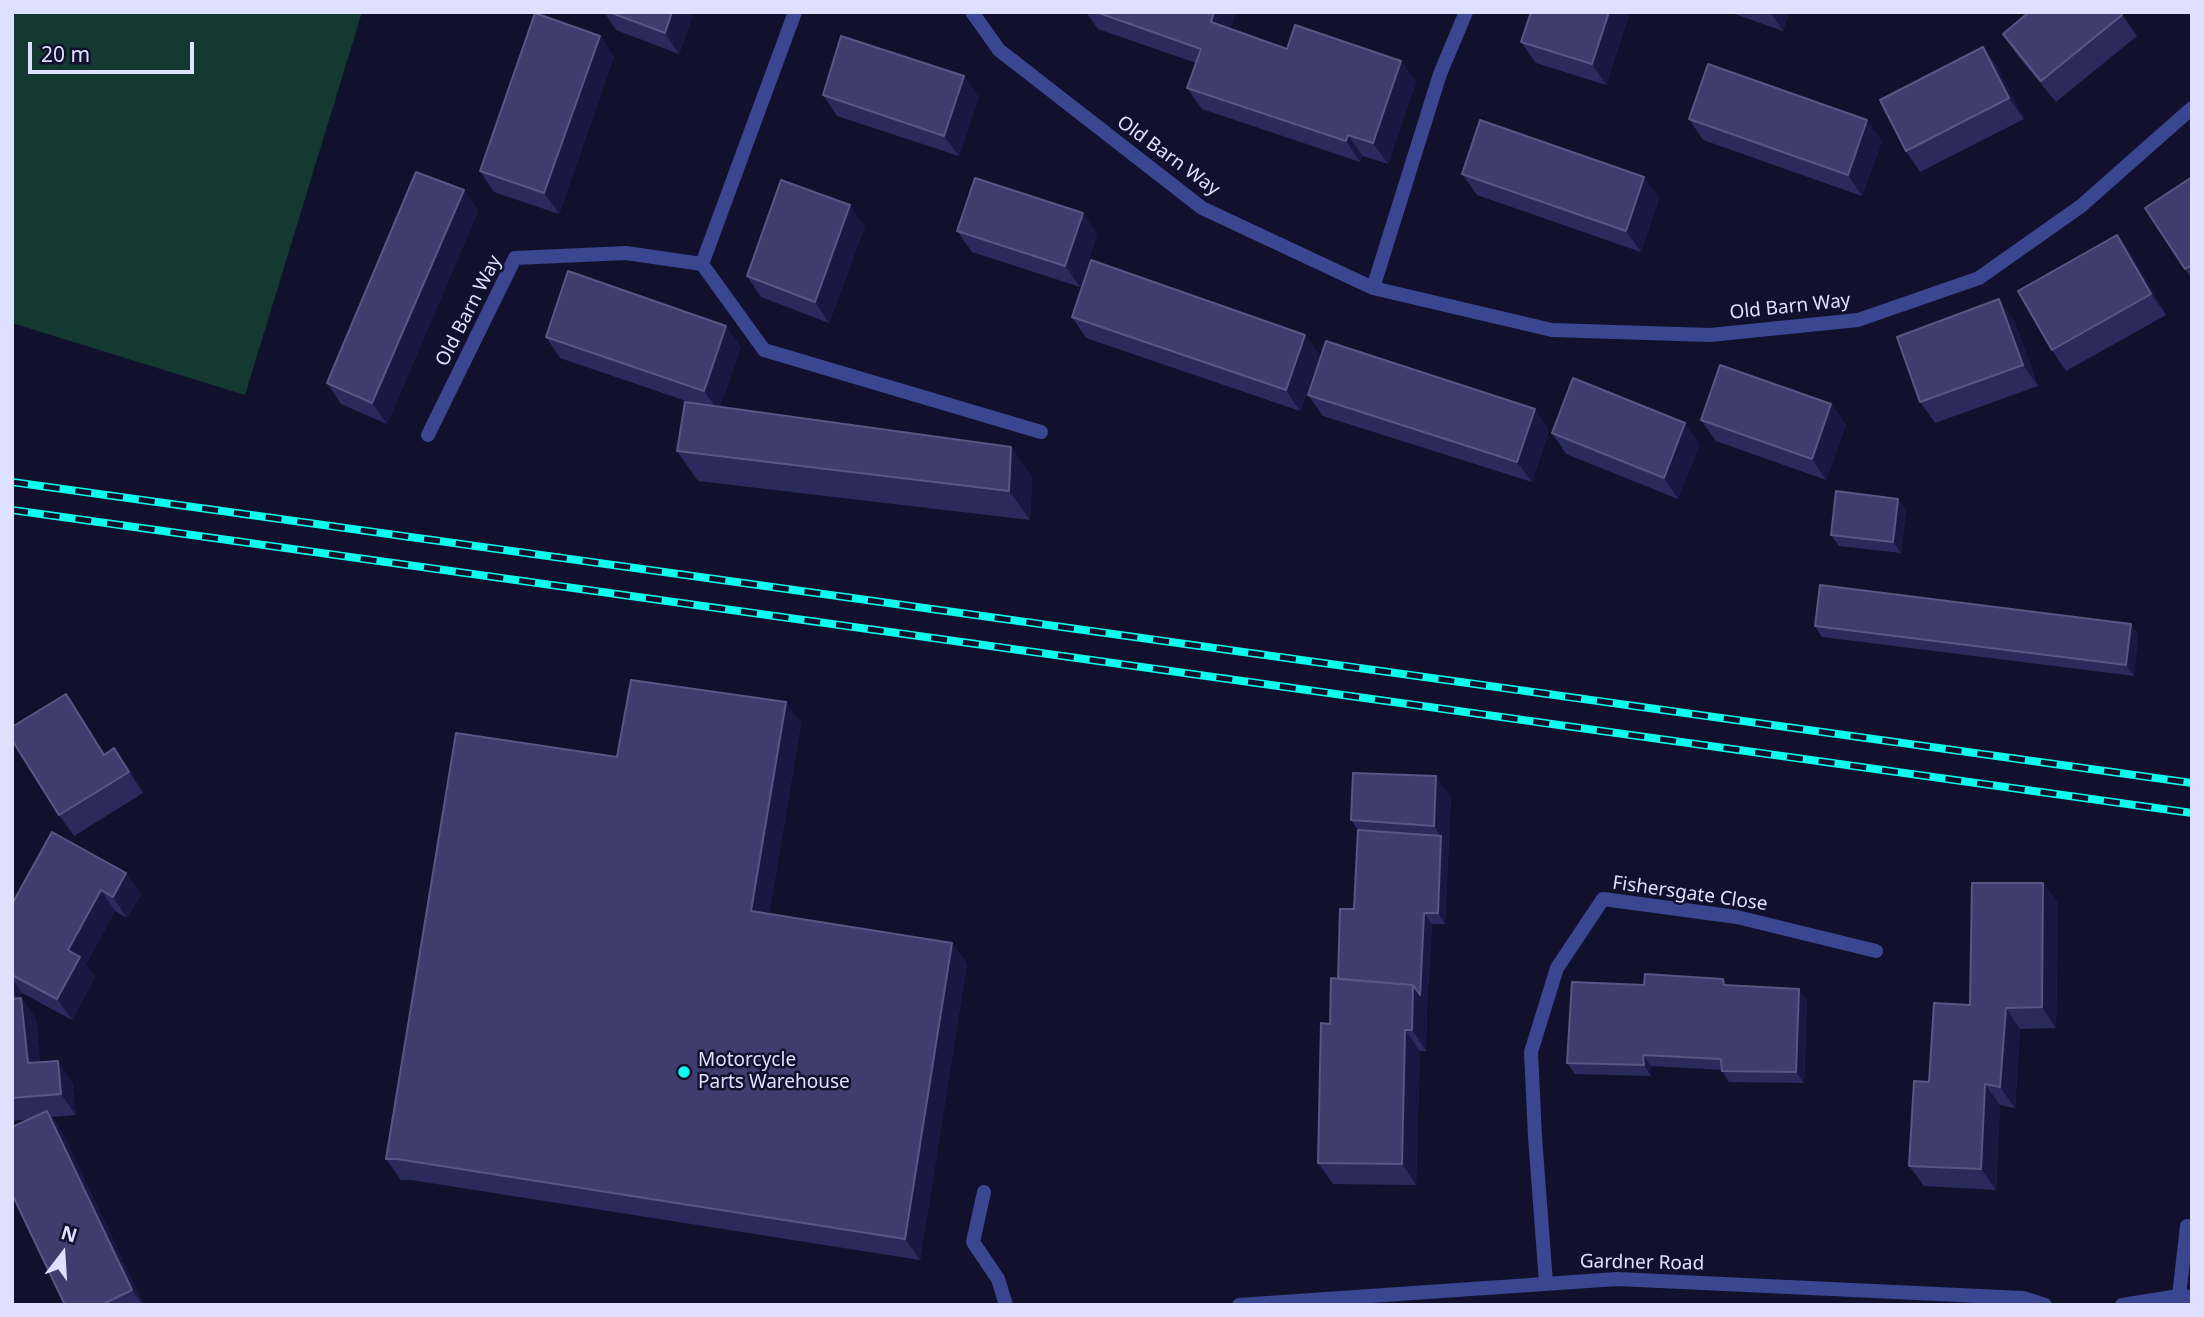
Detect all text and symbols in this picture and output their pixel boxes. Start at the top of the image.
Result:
scale bar [32,28,198,72]
text: 20 m [41,40,90,68]
street label: Old Barn Way [1112,111,1224,201]
street label: Old Barn Way [431,252,507,370]
street label: Old Barn Way [1728,289,1852,325]
street label: Fishersgate Close [1611,872,1769,916]
place label: Motorcycle Parts Warehouse [698,1050,850,1094]
marker: Motorcycle Parts Warehouse [676,1064,692,1080]
north arrow [28,1219,98,1289]
text: N [58,1219,80,1249]
street label: Gardner Road [1580,1251,1704,1275]

